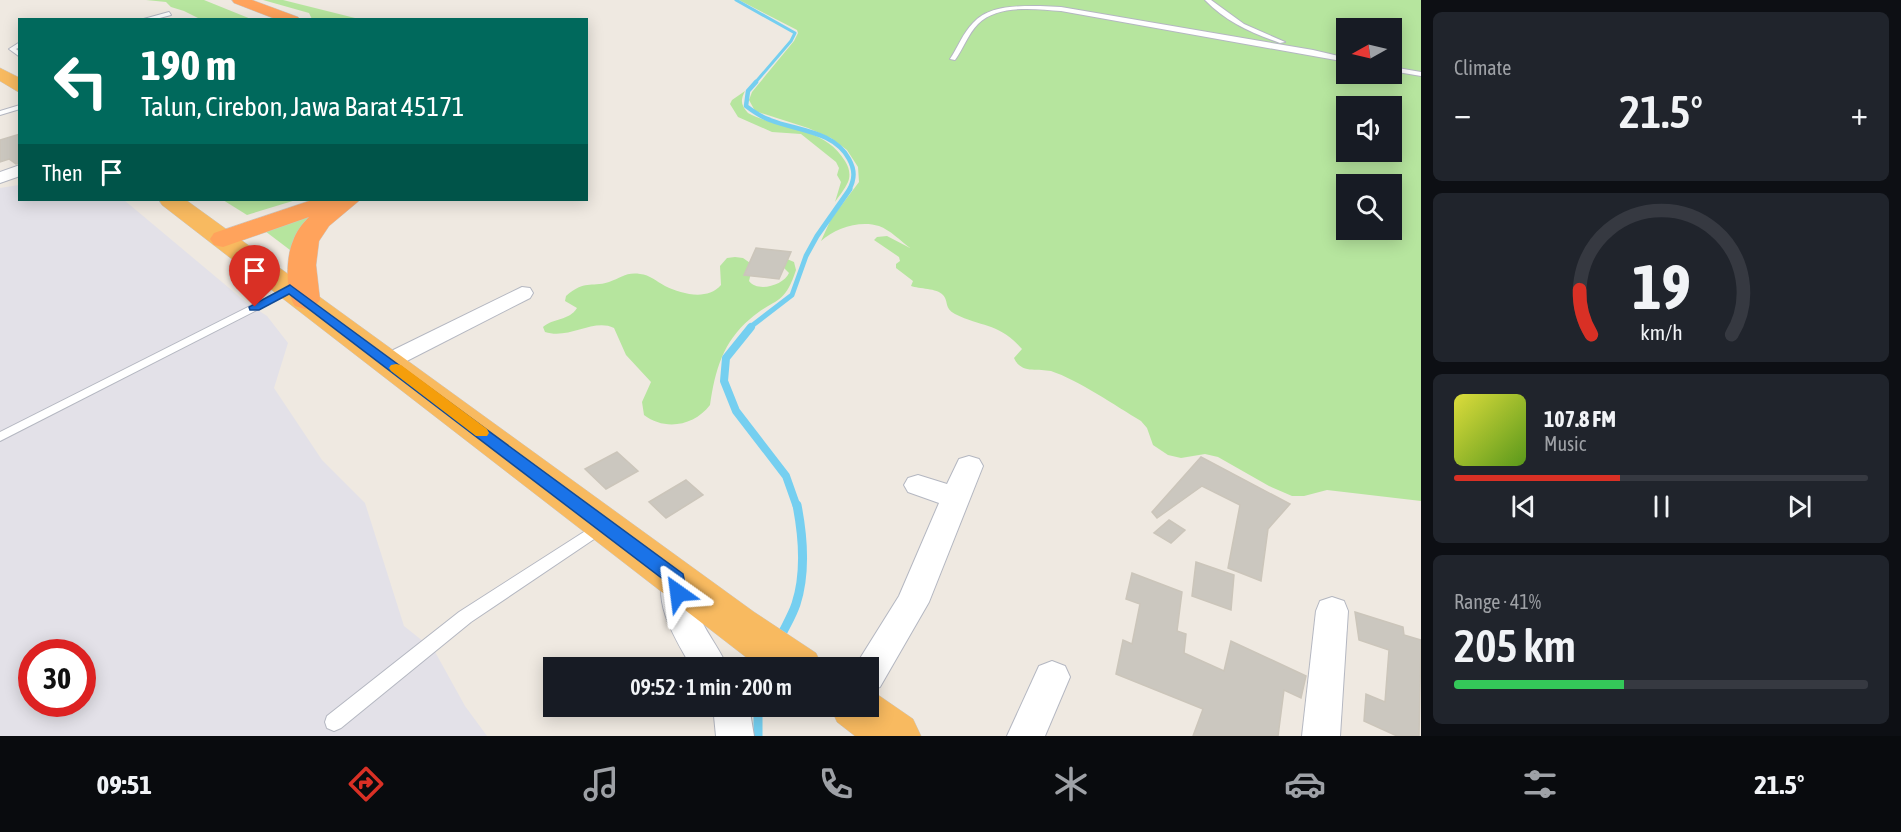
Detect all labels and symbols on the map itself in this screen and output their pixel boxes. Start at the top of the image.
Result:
north arrow [1336,18,1402,84]
pin [229,245,280,307]
position arrow [646,561,710,625]
speed limit sign: 30 [18,639,96,717]

